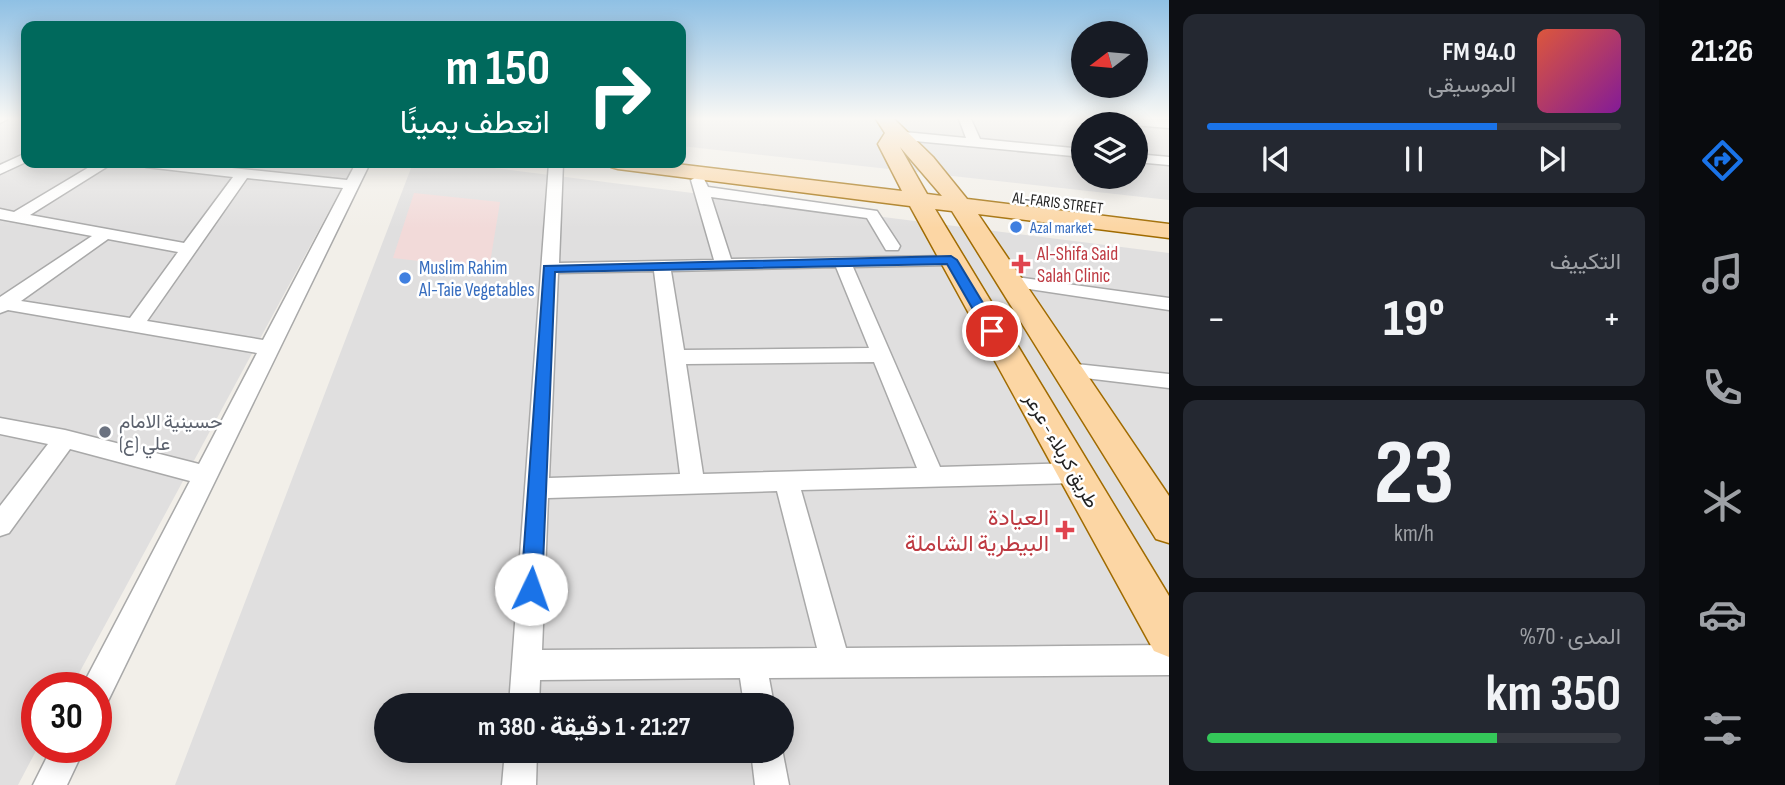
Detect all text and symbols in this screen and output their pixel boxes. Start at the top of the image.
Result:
north arrow [1071,21,1148,98]
map controls [1071,21,1148,189]
text: 21:26 [1691,32,1753,71]
text: 94.0 FM [1442,37,1516,68]
text: 150 m [446,40,550,99]
icon: right [574,49,665,140]
text: الموسيقى [1428,71,1516,99]
text: انعطف يمينًا [400,104,550,143]
button: layers [1071,112,1148,189]
icon: directions [1698,136,1747,185]
icon: previous [1257,140,1295,178]
icon: pause [1395,140,1433,178]
icon: next [1533,140,1571,178]
street label: AL-FARIS STREET [1010,188,1105,219]
marker: Azal market [1008,219,1024,235]
place label: Azal market [1029,219,1093,238]
place label: Al-Shifa Said Salah Clinic [1036,243,1118,288]
text: التكييف [1550,248,1621,276]
icon: music [1698,249,1747,298]
marker: Al-Shifa Said Salah Clinic [1011,254,1031,274]
place label: Muslim Rahim Al-Taie Vegetables [418,257,535,302]
marker: Muslim Rahim Al-Taie Vegetables [397,270,413,286]
text: 19° [1383,288,1445,351]
text: − [1207,297,1226,342]
text: + [1602,297,1621,342]
pin [962,301,1022,361]
icon: arrive [973,312,1011,350]
icon: phone [1698,363,1747,412]
street label: طريق كربلاء - عرعر [1018,388,1103,513]
place label: حسينية الامام علي (ع) [119,411,222,459]
text: 23 [1374,420,1454,529]
marker: حسينية الامام علي (ع) [97,424,113,440]
icon: climate [1698,477,1747,526]
place label: العيادة البيطرية الشاملة [905,504,1049,558]
marker: العيادة البيطرية الشاملة [1055,520,1075,540]
text: km/h [1394,520,1434,548]
position arrow [494,552,568,626]
icon: car [1698,590,1747,639]
text: المدى · 70% [1519,623,1621,651]
text: 350 km [1486,663,1621,726]
speed limit sign: 30 [21,672,112,763]
icon: filters [1698,704,1747,753]
text: 21:27 · 1 دقيقة · 380 m [478,712,690,743]

